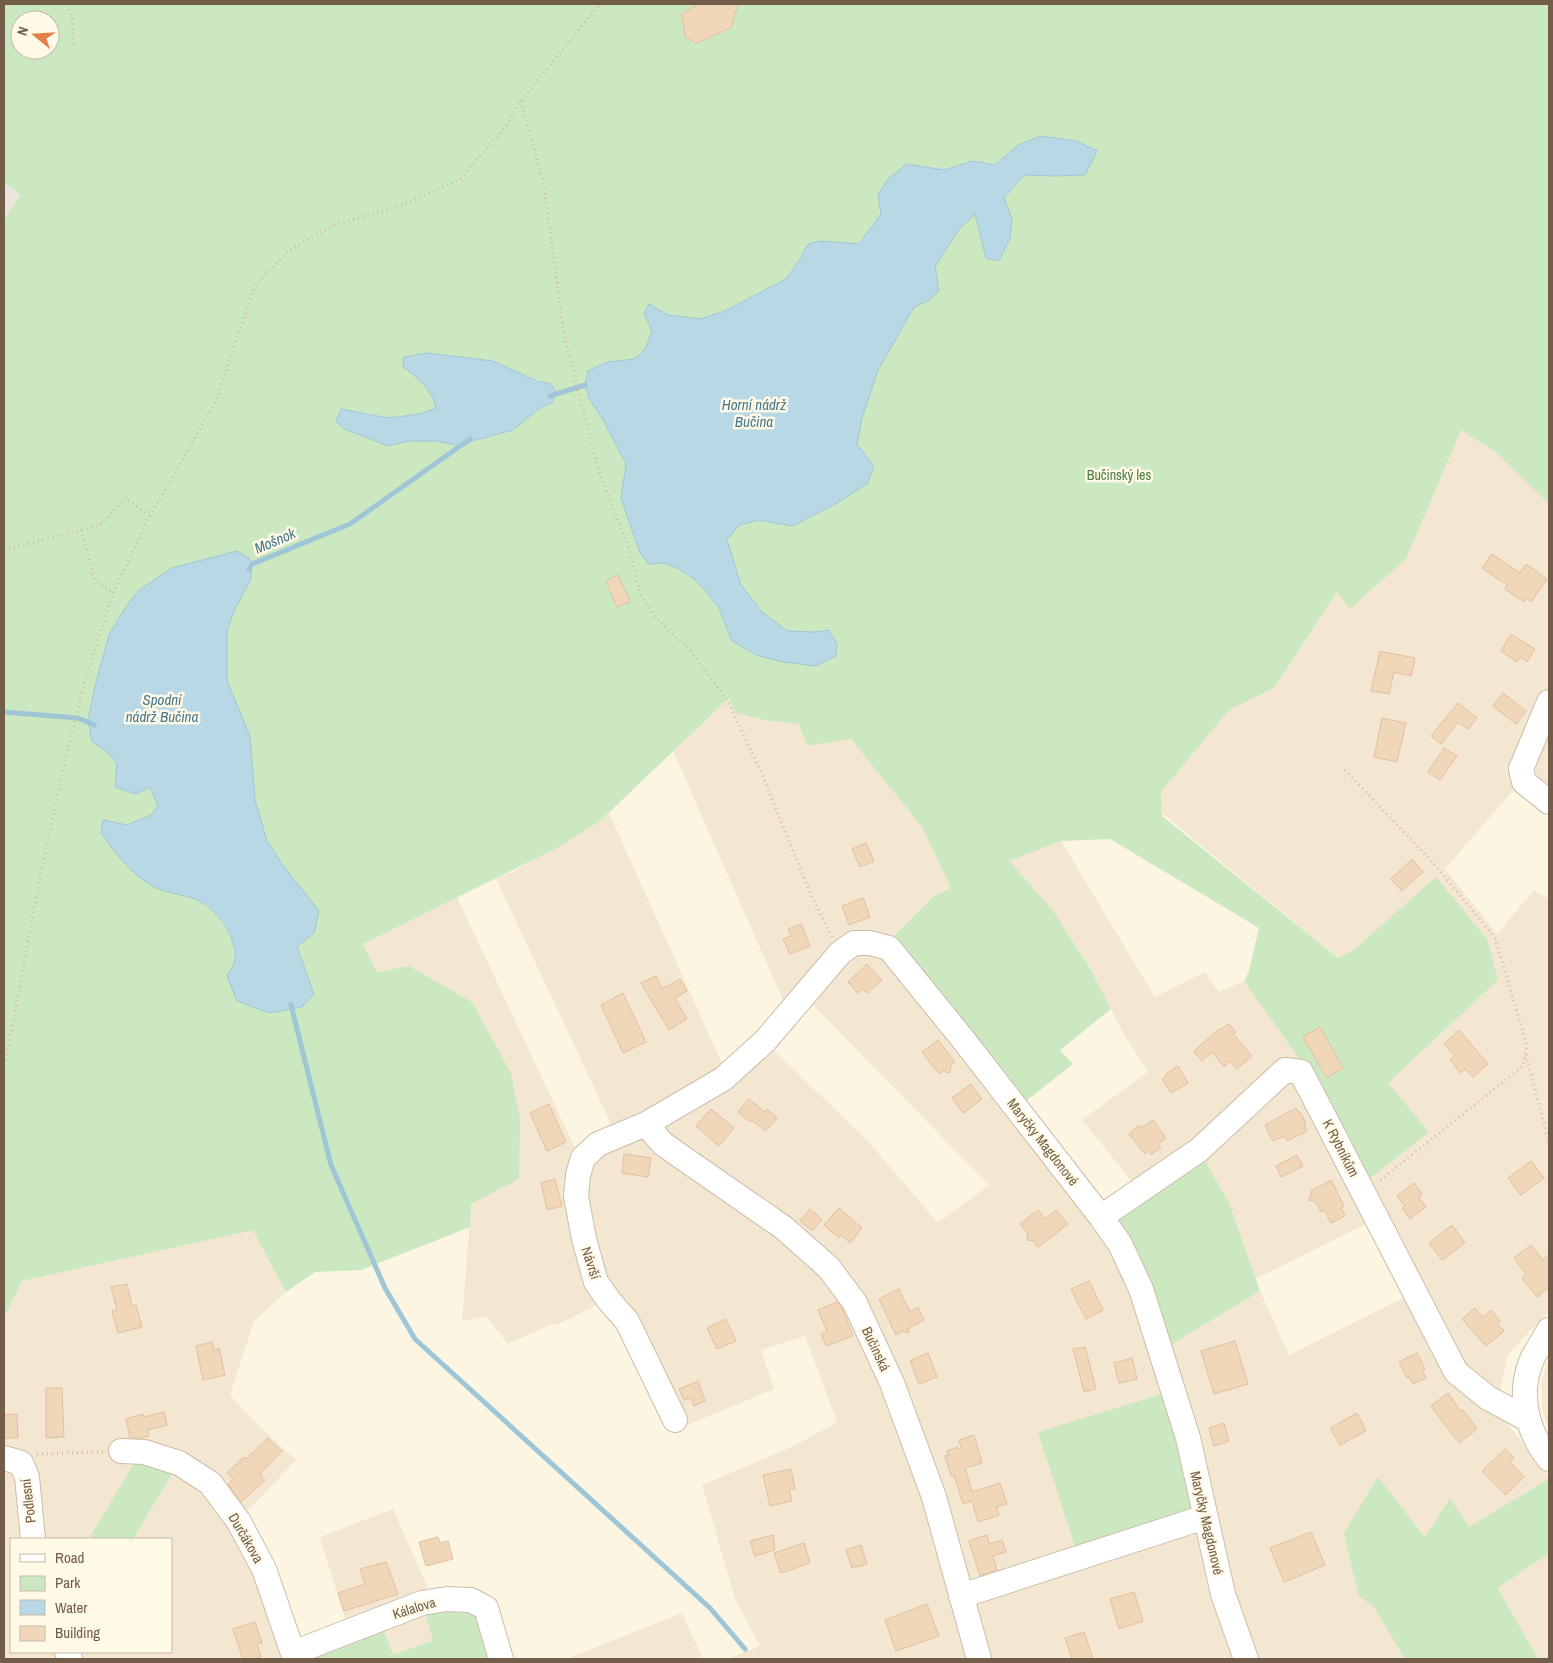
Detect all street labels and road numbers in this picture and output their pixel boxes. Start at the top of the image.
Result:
street label: Maryčky Magdonové [1003,1095,1083,1189]
street label: K Rybníkům [1319,1116,1363,1180]
street label: Návrší [577,1244,605,1282]
street label: Bučinská [858,1324,894,1375]
street label: Maryčky Magdonové [1186,1469,1228,1577]
street label: Podlesní [16,1477,40,1524]
street label: Durčákova [224,1510,268,1567]
street label: Kálalova [390,1593,438,1623]

